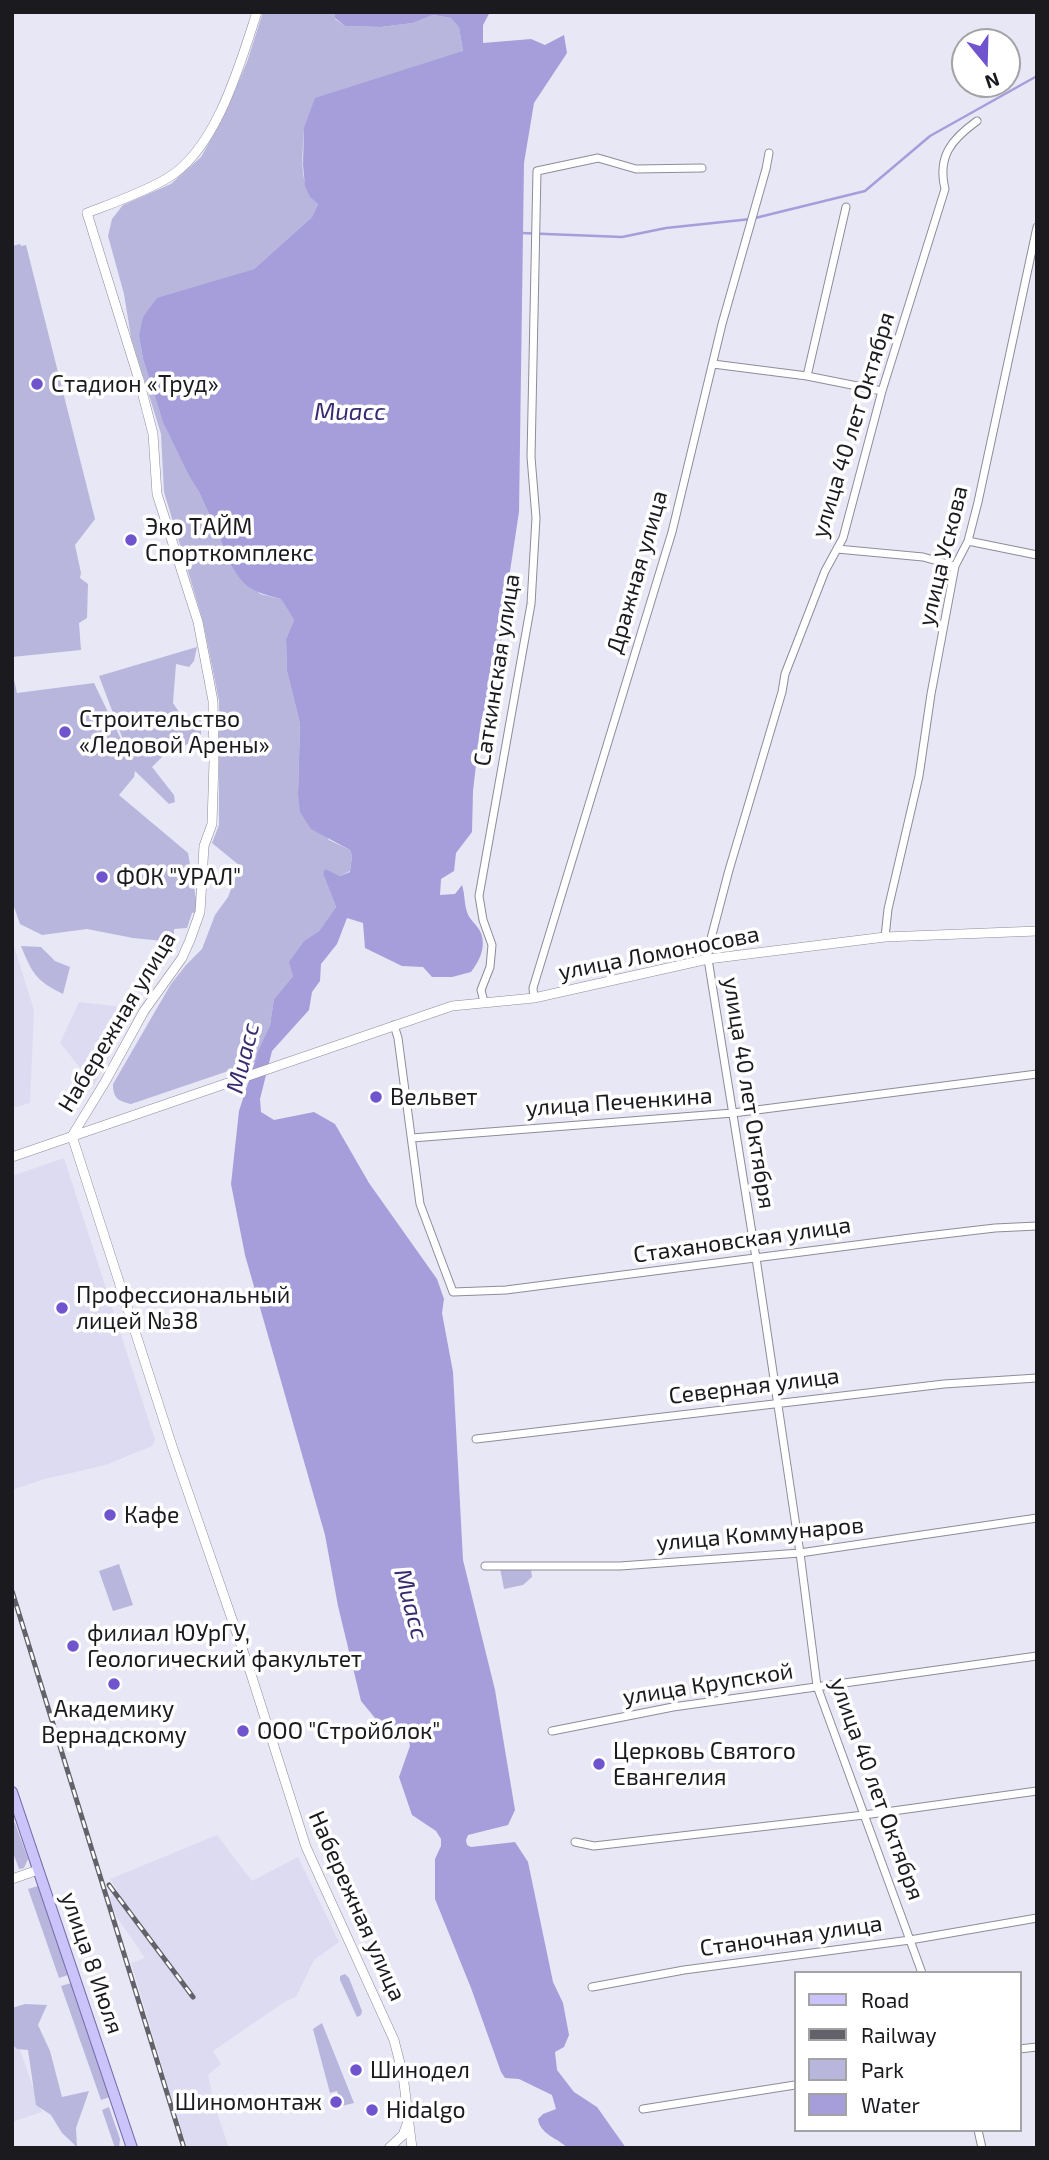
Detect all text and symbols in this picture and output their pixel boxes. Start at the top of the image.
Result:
north arrow [951,28,1021,98]
text: N [982,68,1003,95]
street label: улица 40 лет Октября [806,309,900,541]
place label: Стадион «Труд» [51,370,219,398]
marker: Стадион «Труд» [29,376,45,392]
water label: Миасс [314,398,386,426]
street label: улица Ускова [912,483,974,629]
street label: Дражная улица [601,487,673,657]
place label: Эко ТАЙМ Спорткомплекс [145,513,314,567]
marker: Эко ТАЙМ Спорткомплекс [123,532,139,548]
street label: Саткинская улица [468,572,526,768]
place label: Строительство «Ледовой Арены» [79,705,270,759]
marker: Строительство «Ледовой Арены» [57,724,73,740]
place label: ФОК "УРАЛ" [116,863,241,891]
marker: ФОК "УРАЛ" [94,869,110,885]
street label: улица Ломоносова [556,920,762,986]
street label: Набережная улица [52,927,182,1117]
street label: улица 40 лет Октября [717,975,781,1211]
water label: Миасс [220,1020,266,1096]
street label: улица Печенкина [525,1082,713,1122]
place label: Вельвет [390,1083,477,1111]
marker: Вельвет [368,1089,384,1105]
street label: Стахановская улица [631,1211,853,1269]
place label: Профессиональный лицей №38 [76,1281,290,1335]
marker: Профессиональный лицей №38 [54,1300,70,1316]
street label: Северная улица [667,1362,841,1410]
place label: Кафе [124,1501,179,1529]
marker: Кафе [102,1507,118,1523]
street label: улица Коммунаров [655,1511,865,1557]
water label: Миасс [388,1566,434,1642]
place label: филиал ЮУрГУ, Геологический факультет [87,1619,362,1673]
marker: филиал ЮУрГУ, Геологический факультет [65,1638,81,1654]
street label: улица Крупской [621,1657,795,1711]
street label: улица 40 лет Октября [824,1674,930,1904]
marker: Академику Вернадскому [106,1676,122,1692]
place label: Академику Вернадскому [41,1695,187,1749]
place label: ООО "Стройблок" [257,1717,440,1745]
marker: ООО "Стройблок" [235,1723,251,1739]
place label: Церковь Святого Евангелия [613,1737,796,1791]
marker: Церковь Святого Евангелия [591,1756,607,1772]
street label: Набережная улица [303,1807,411,2005]
street label: улица 8 Июля [55,1889,129,2037]
street label: Станочная улица [698,1910,884,1962]
legend [794,1971,1021,2132]
text: Road [861,1987,909,2012]
text: Railway [861,2022,937,2047]
place label: Шинодел [370,2056,470,2084]
text: Park [861,2057,904,2082]
marker: Шинодел [348,2062,364,2078]
place label: Шиномонтаж [175,2088,322,2116]
text: Water [861,2092,920,2117]
marker: Шиномонтаж [328,2094,344,2110]
place label: Hidalgo [386,2096,466,2124]
marker: Hidalgo [364,2102,380,2118]

